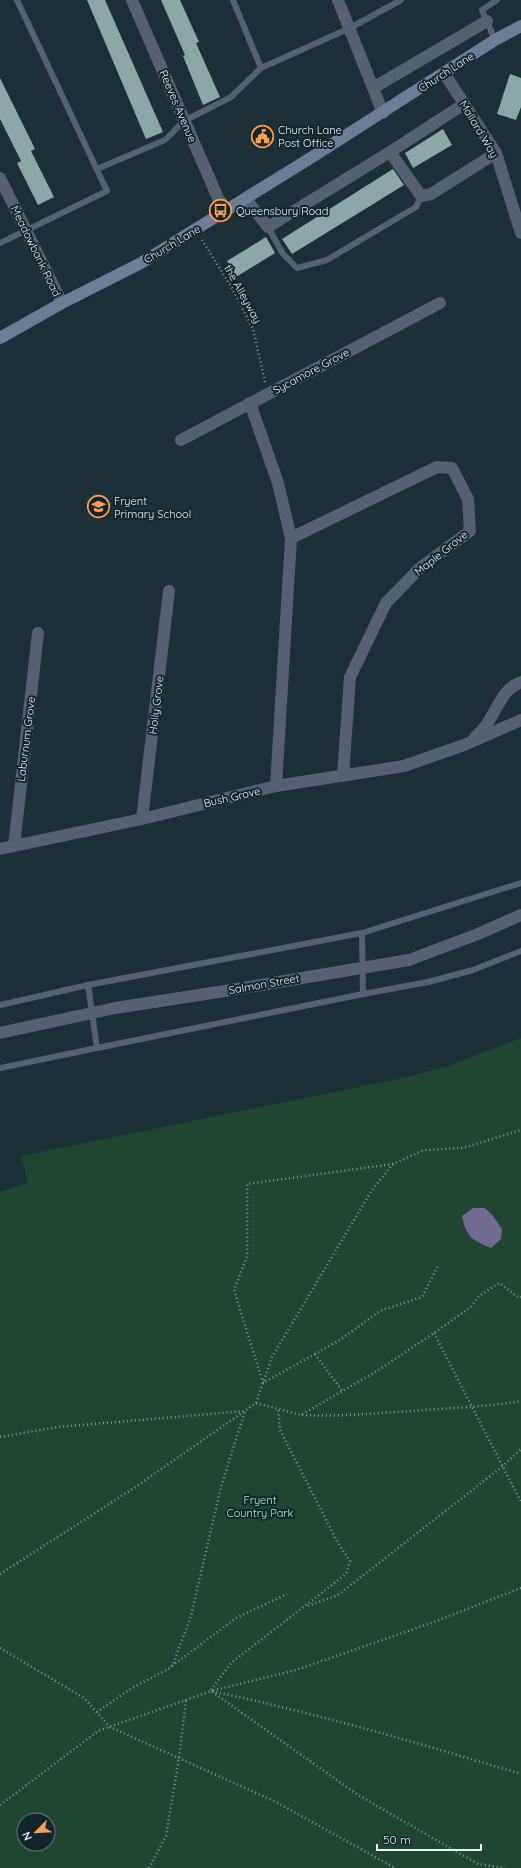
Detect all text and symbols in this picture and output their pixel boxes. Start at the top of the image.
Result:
street label: Church Lane [415,49,477,95]
street label: Reeves Avenue [156,68,200,144]
street label: Mallard Way [456,98,502,160]
public building icon: Church Lane Post Office [250,123,276,149]
place label: Church Lane Post Office [278,123,342,150]
bus stop icon: Queensbury Road [208,198,234,224]
street label: Meadowbank Road [8,203,64,299]
place label: Queensbury Road [236,204,328,218]
street label: Church Lane [141,222,203,266]
street label: the Alleyway [221,262,265,326]
street label: Sycamore Grove [270,345,352,397]
school or university icon: Fryent Primary School [86,494,112,520]
place label: Fryent Primary School [114,494,191,521]
street label: Maple Grove [412,527,470,579]
street label: Holly Grove [145,675,167,735]
street label: Laburnum Grove [14,696,38,782]
street label: Bush Grove [202,784,262,810]
street label: Salmon Street [228,971,301,997]
park label: Fryent Country Park [227,1493,294,1520]
north arrow [16,1812,56,1852]
scale bar [377,1826,481,1852]
text: N [19,1830,35,1843]
text: 50 m [383,1832,411,1847]

